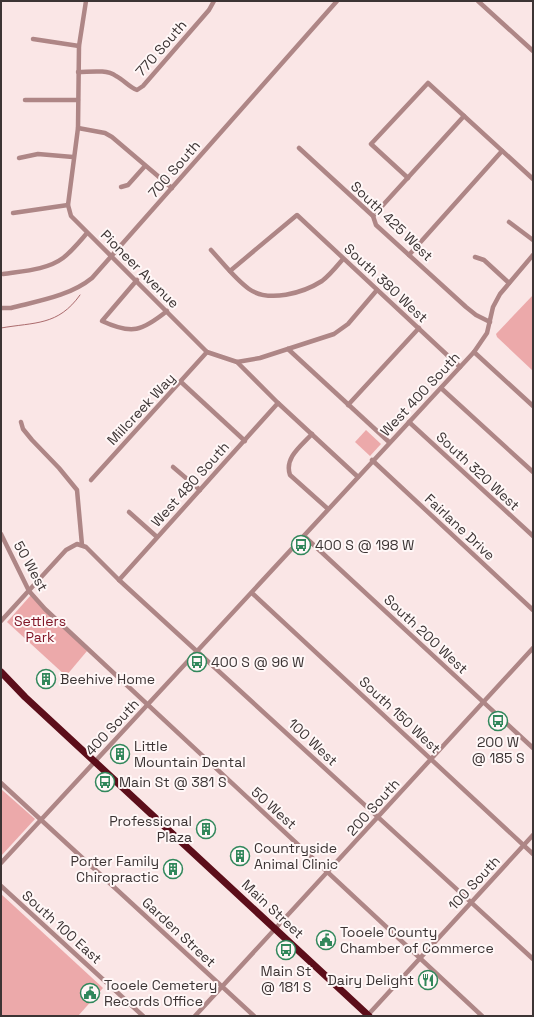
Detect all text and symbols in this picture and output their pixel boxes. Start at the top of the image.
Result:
street label: 770 South [132,16,190,80]
street label: 700 South [144,137,204,201]
street label: South 425 West [347,177,437,265]
street label: Pioneer Avenue [97,226,183,312]
street label: South 380 West [340,240,432,326]
street label: West 400 South [376,348,464,440]
street label: Millcreek Way [103,369,179,449]
street label: South 320 West [432,428,524,514]
street label: West 480 South [147,438,233,530]
street label: Fairlane Drive [421,490,499,564]
bus stop icon: 400 S @ 198 W [290,534,312,556]
place label: 400 S @ 198 W [315,536,414,554]
street label: 50 West [10,538,52,594]
street label: South 200 West [380,590,472,678]
park label: Settlers Park [14,612,66,646]
bus stop icon: 400 S @ 96 W [186,651,208,673]
place label: 400 S @ 96 W [211,653,304,671]
building icon: Beehive Home [35,668,57,690]
place label: Beehive Home [60,670,155,688]
street label: South 150 West [355,673,445,757]
street label: 400 South [81,695,143,759]
bus stop icon: 200 W @ 185 S [487,710,509,732]
street label: 100 West [284,715,342,769]
place label: 200 W @ 185 S [471,733,525,767]
place label: Little Mountain Dental [134,737,246,771]
building icon: Little Mountain Dental [109,743,131,765]
bus stop icon: Main St @ 381 S [94,771,116,793]
place label: Main St @ 381 S [119,773,227,791]
street label: 200 South [343,775,403,839]
street label: 50 West [248,783,300,833]
place label: Professional Plaza [109,812,192,846]
building icon: Professional Plaza [195,818,217,840]
place label: Countryside Animal Clinic [254,839,338,873]
building icon: Countryside Animal Clinic [229,845,251,867]
place label: Porter Family Chiropractic [71,852,159,886]
street label: 100 South [444,852,504,914]
building icon: Porter Family Chiropractic [162,858,184,880]
street label: Main Street [238,876,308,942]
street label: South 100 East [18,886,106,968]
street label: Garden Street [138,893,220,971]
place label: Tooele County Chamber of Commerce [340,923,494,957]
public building icon: Tooele County Chamber of Commerce [315,929,337,951]
bus stop icon: Main St @ 181 S [275,939,297,961]
place label: Main St @ 181 S [261,962,311,996]
restaurant icon: Dairy Delight [417,969,439,991]
place label: Dairy Delight [328,971,414,989]
place label: Tooele Cemetery Records Office [104,976,217,1010]
public building icon: Tooele Cemetery Records Office [79,982,101,1004]

